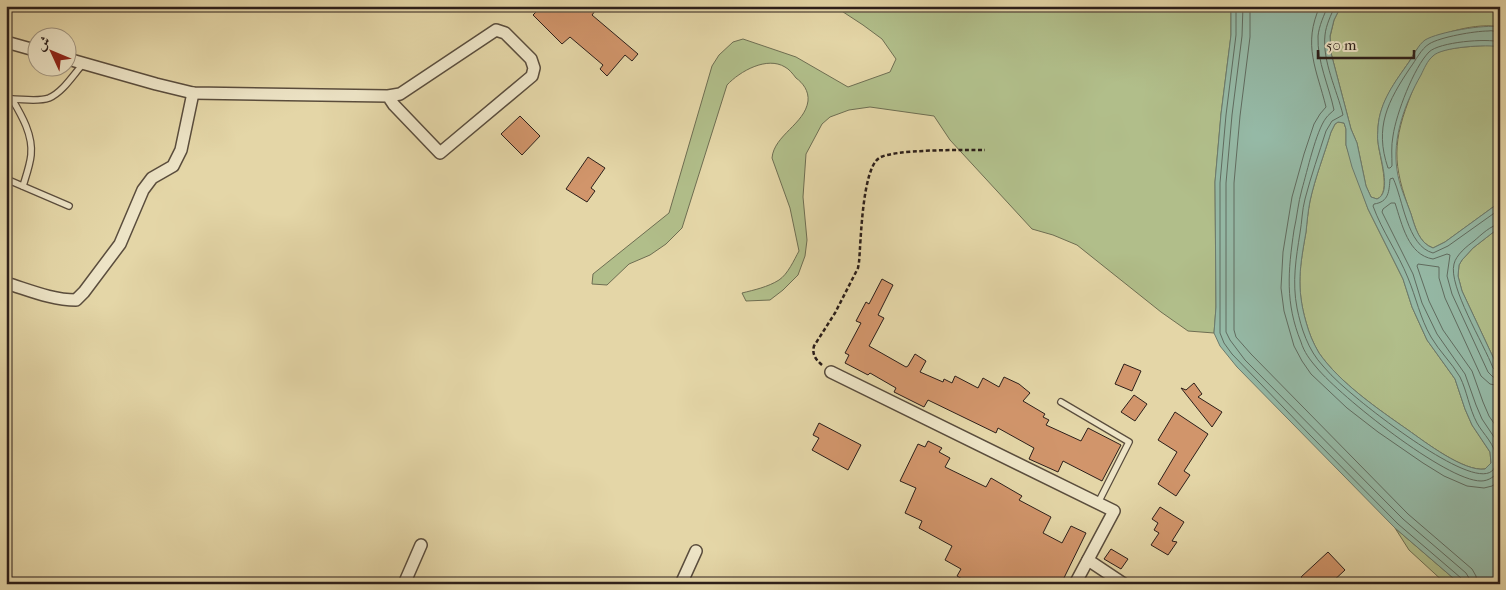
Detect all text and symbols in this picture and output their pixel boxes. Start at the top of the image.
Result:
north arrow [28,28,78,78]
scale bar [1318,28,1415,60]
text: ش [32,32,54,54]
text: 50 m [1326,36,1357,54]

